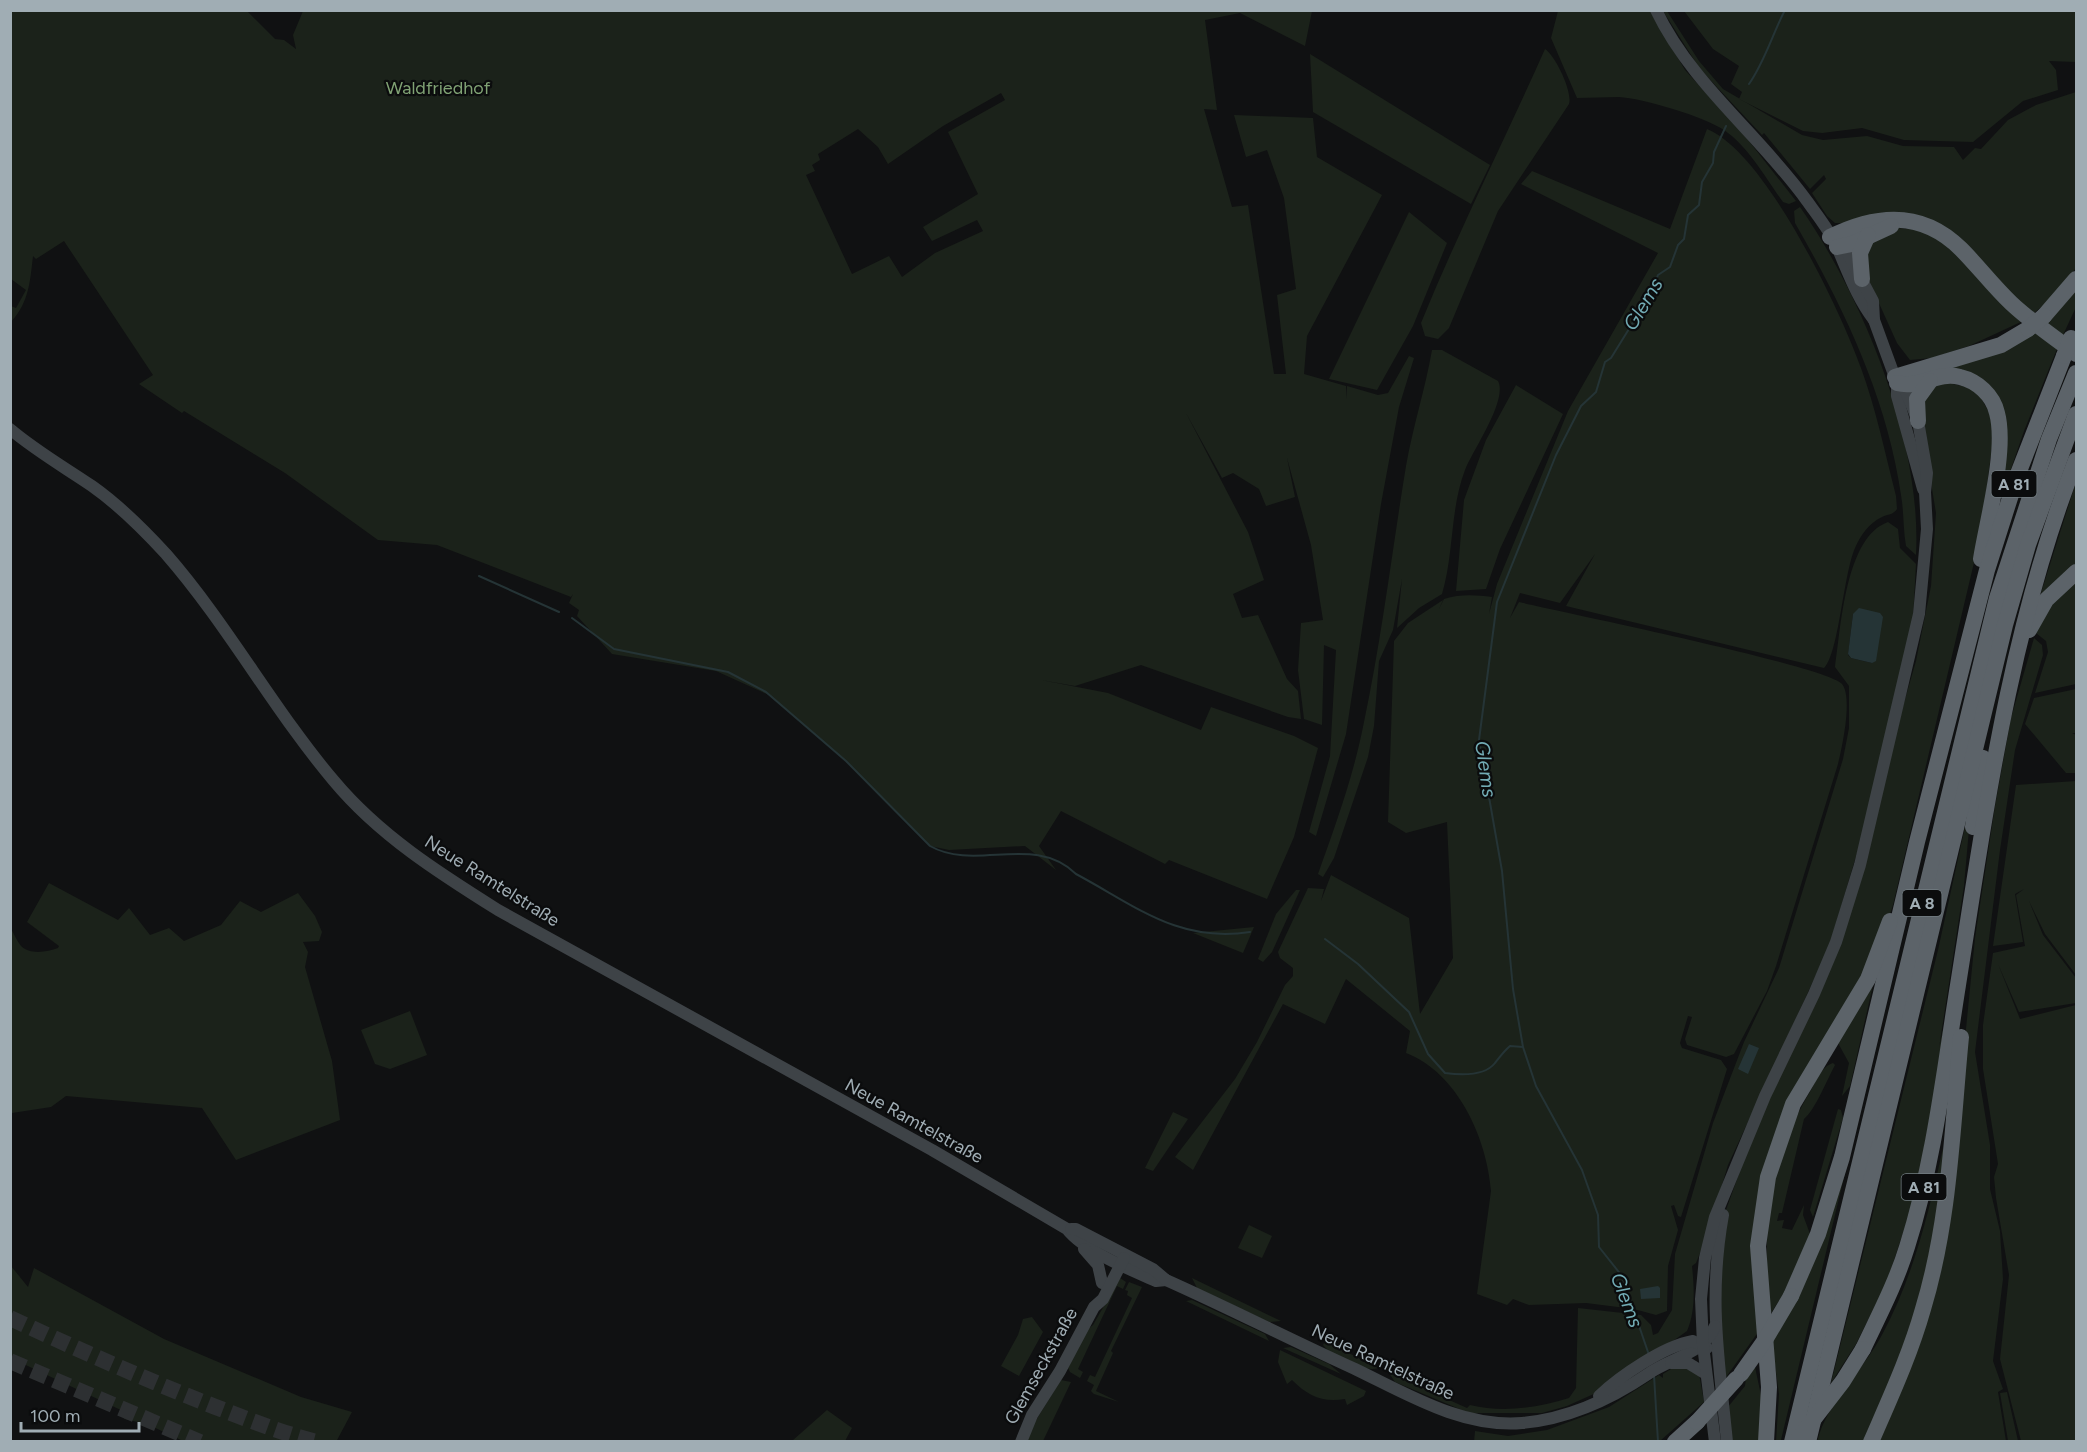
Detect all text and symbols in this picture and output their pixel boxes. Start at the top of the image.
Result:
park label: Waldfriedhof [386,77,491,99]
water label: Glems [1618,273,1668,335]
road number: A 81 [1992,471,2036,497]
water label: Glems [1470,739,1502,799]
street label: Neue Ramtelstraße [421,831,564,931]
road number: A 8 [1902,890,1942,916]
street label: Neue Ramtelstraße [841,1074,987,1168]
road number: A 81 [1902,1174,1946,1200]
water label: Glems [1606,1269,1649,1331]
street label: Glemseckstraße [1000,1304,1082,1428]
street label: Neue Ramtelstraße [1308,1319,1458,1405]
scale bar [21,1395,140,1433]
text: 100 m [30,1405,80,1427]

